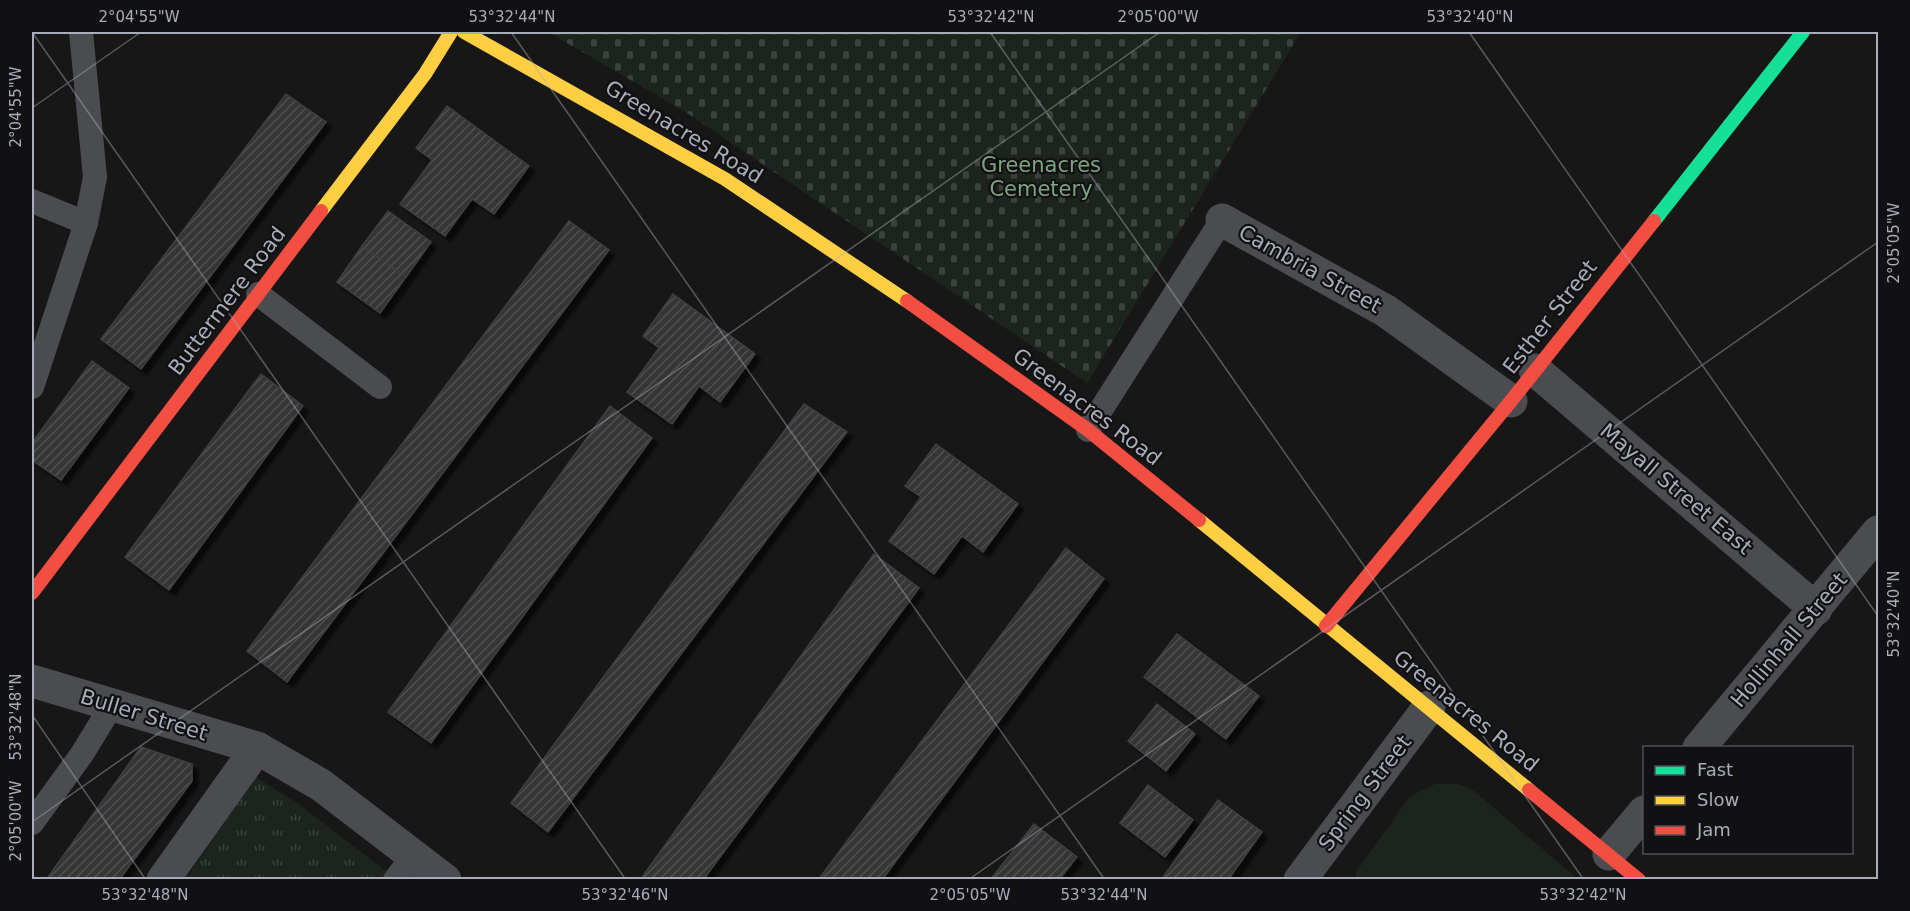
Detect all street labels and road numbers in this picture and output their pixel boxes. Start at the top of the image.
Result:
street label: Greenacres Road [601,76,767,188]
street label: Cambria Street [1235,220,1385,318]
street label: Buttermere Road [163,222,291,380]
street label: Esther Street [1498,255,1602,379]
street label: Greenacres Road [1008,343,1166,471]
street label: Mayall Street East [1595,419,1757,559]
street label: Hollinhall Street [1726,568,1852,712]
street label: Greenacres Road [1389,645,1543,777]
street label: Buller Street [78,684,210,746]
street label: Spring Street [1314,731,1416,855]

